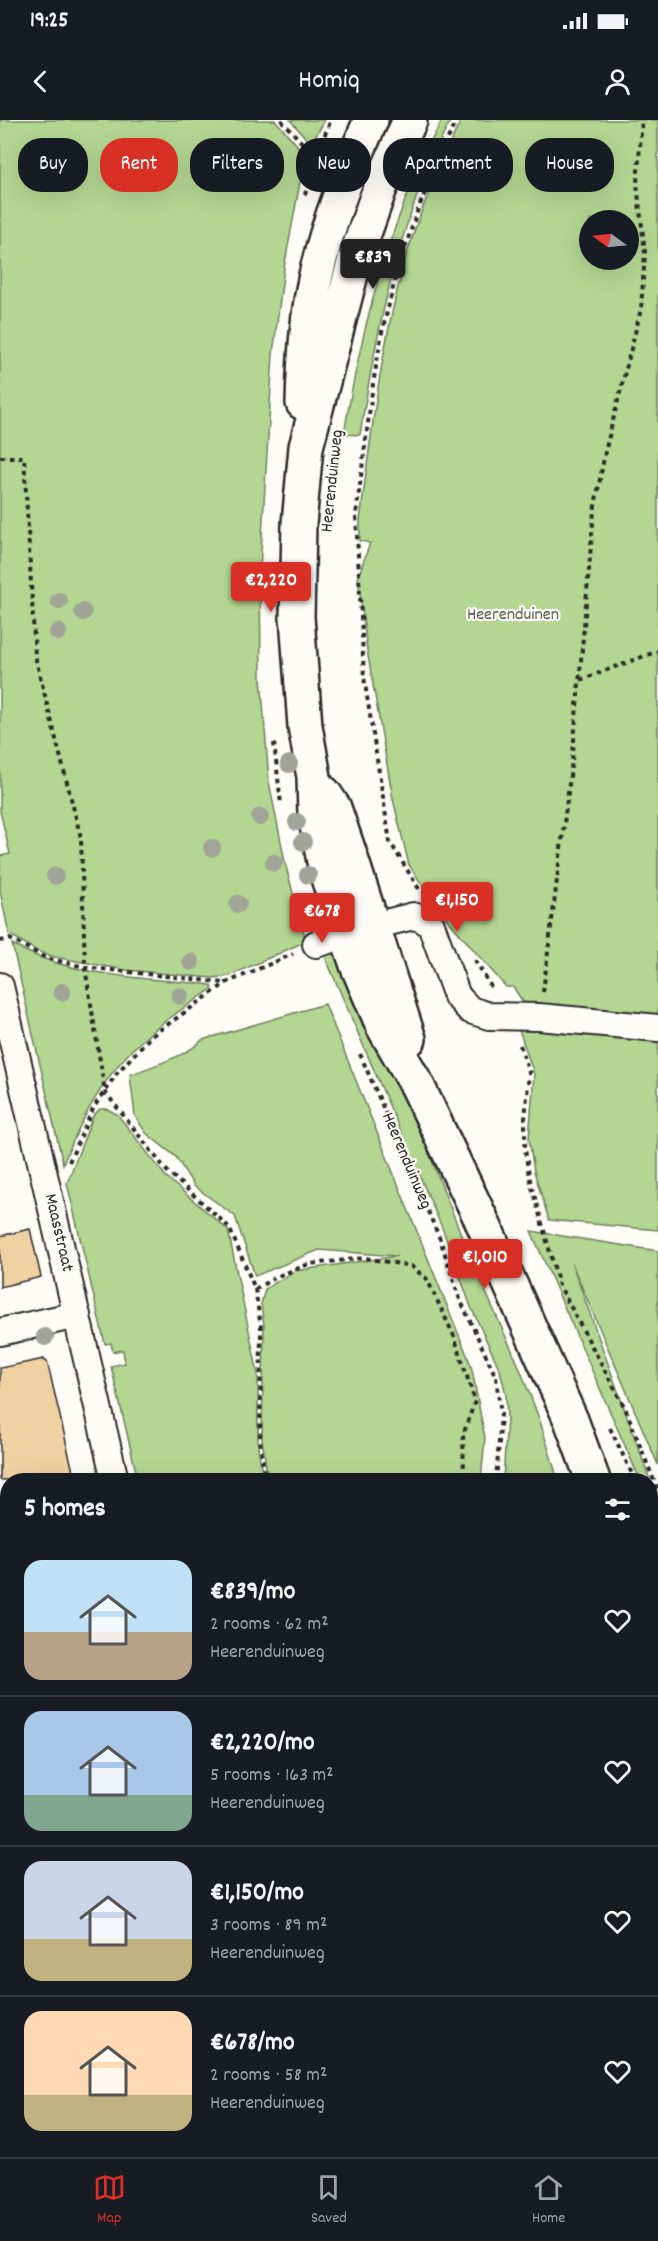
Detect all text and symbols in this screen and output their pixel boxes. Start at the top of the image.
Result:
text: 19:25 [30,6,68,37]
text: Homiq [298,62,360,101]
icon: back [24,65,57,98]
icon: person [601,65,634,98]
chip: Buy [18,138,88,192]
chip: Rent [100,138,178,192]
chip: Filters [190,138,284,192]
chip: New [296,138,371,192]
chip: Apartment [383,138,513,192]
chip: House [525,138,614,192]
north arrow [579,210,639,270]
map controls [579,210,639,270]
pin: €839 [337,239,409,290]
text: €839 [354,244,392,272]
street label: Heerenduinweg [315,428,351,534]
pin: €2,220 [222,562,320,613]
text: €2,220 [245,567,297,595]
park label: Heerenduinen [467,603,559,628]
pin: €1,150 [408,882,506,933]
text: €1,150 [435,887,479,915]
pin: €678 [286,893,358,944]
text: €678 [304,898,340,926]
street label: Heerenduinweg [374,1109,438,1213]
street label: Maasstraat [37,1191,79,1275]
pin: €1,010 [436,1239,534,1290]
text: €1,010 [462,1244,508,1272]
text: 5 homes [24,1491,106,1528]
icon: filters [601,1493,634,1526]
text: €839/mo [210,1574,295,1611]
icon: home [72,1584,144,1656]
icon: heart [601,1604,634,1637]
text: 2 rooms · 62 m² [210,1611,329,1639]
text: Heerenduinweg [210,1639,325,1667]
text: €2,220/mo [210,1725,315,1762]
icon: home [72,1735,144,1807]
icon: heart [601,1755,634,1788]
text: 5 rooms · 163 m² [210,1762,334,1790]
text: Heerenduinweg [210,1790,325,1818]
text: €1,150/mo [210,1875,304,1912]
icon: home [72,1885,144,1957]
icon: heart [601,1905,634,1938]
text: 3 rooms · 89 m² [210,1912,327,1940]
text: Heerenduinweg [210,1940,325,1968]
text: €678/mo [210,2025,294,2062]
icon: home [72,2035,144,2107]
icon: heart [601,2055,634,2088]
text: 2 rooms · 58 m² [210,2062,327,2090]
text: Heerenduinweg [210,2090,325,2118]
tab: Map [93,2171,126,2230]
tab: Saved [311,2171,347,2230]
tab: Home [532,2171,565,2230]

